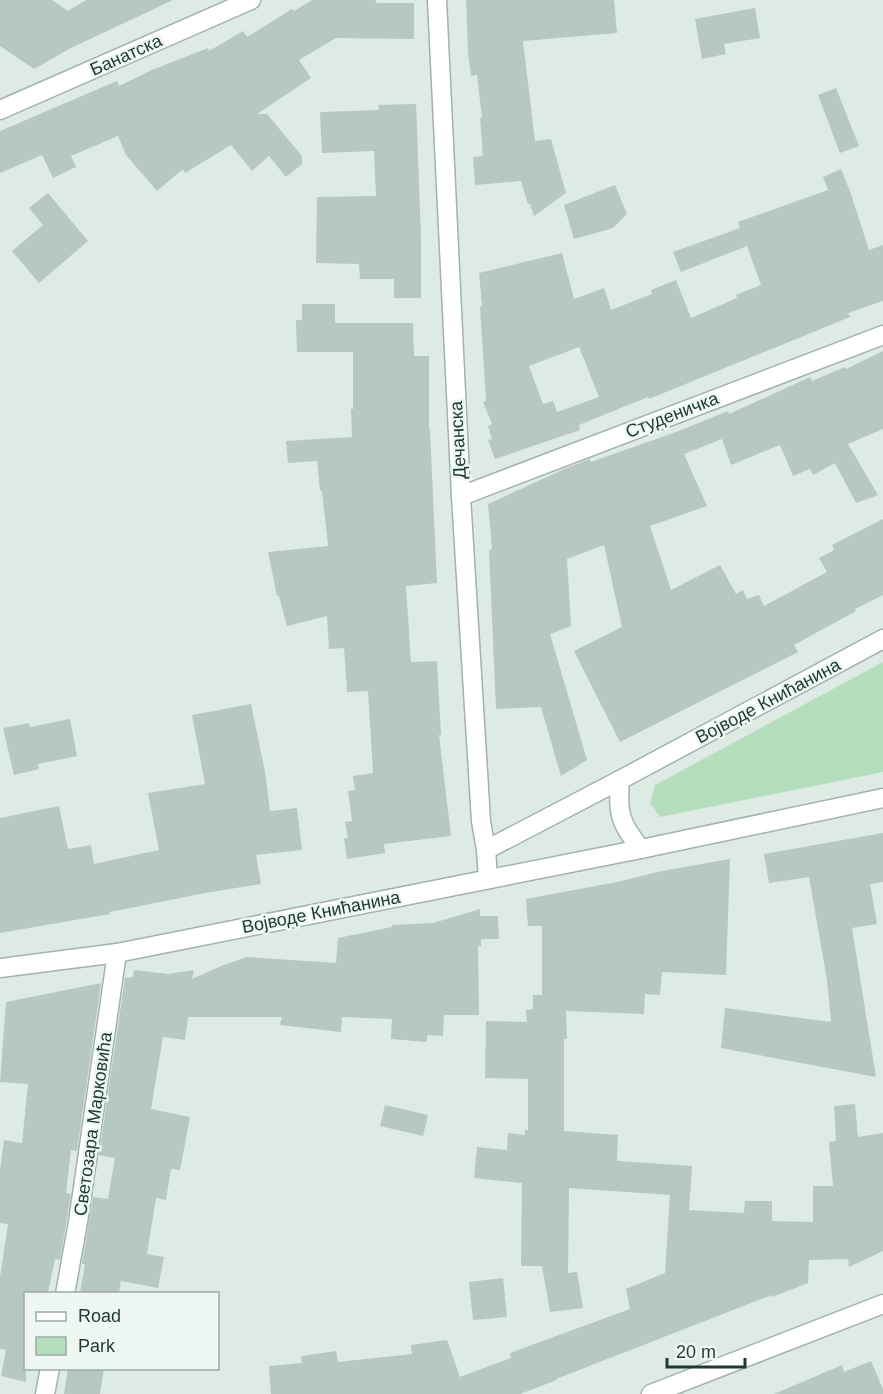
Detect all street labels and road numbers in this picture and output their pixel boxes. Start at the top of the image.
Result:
street label: Банатска [87,30,166,80]
street label: Студеничка [623,388,722,442]
street label: Дечанска [446,399,470,480]
street label: Војводе Книћанина [692,654,845,748]
street label: Војводе Книћанина [240,887,403,937]
street label: Светозара Марковића [70,1030,116,1217]

